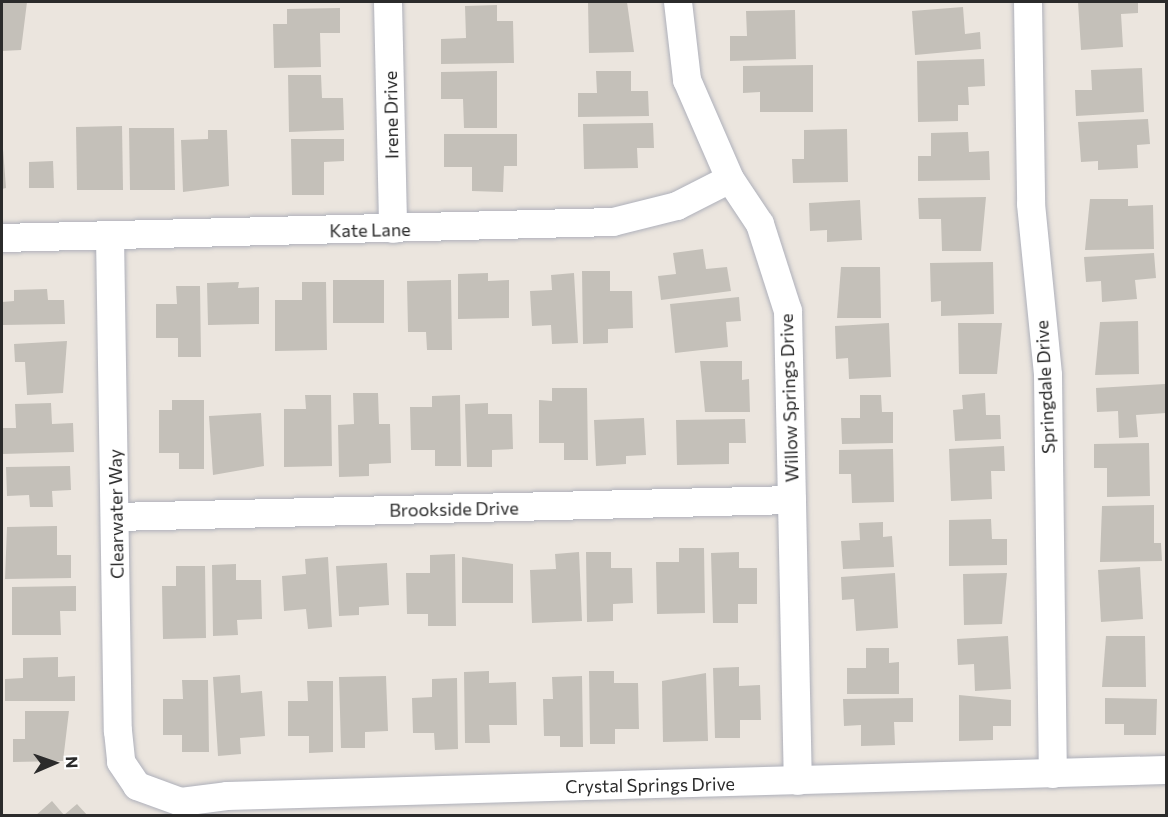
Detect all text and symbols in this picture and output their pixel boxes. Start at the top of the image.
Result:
street label: Irene Drive [379,71,403,159]
street label: Kate Lane [329,218,411,242]
street label: Willow Springs Drive [775,313,803,483]
street label: Springdale Drive [1031,320,1059,454]
street label: Clearwater Way [104,449,128,579]
street label: Brookside Drive [389,497,519,521]
north arrow [24,733,84,793]
text: N [63,756,82,769]
street label: Crystal Springs Drive [565,773,735,797]

